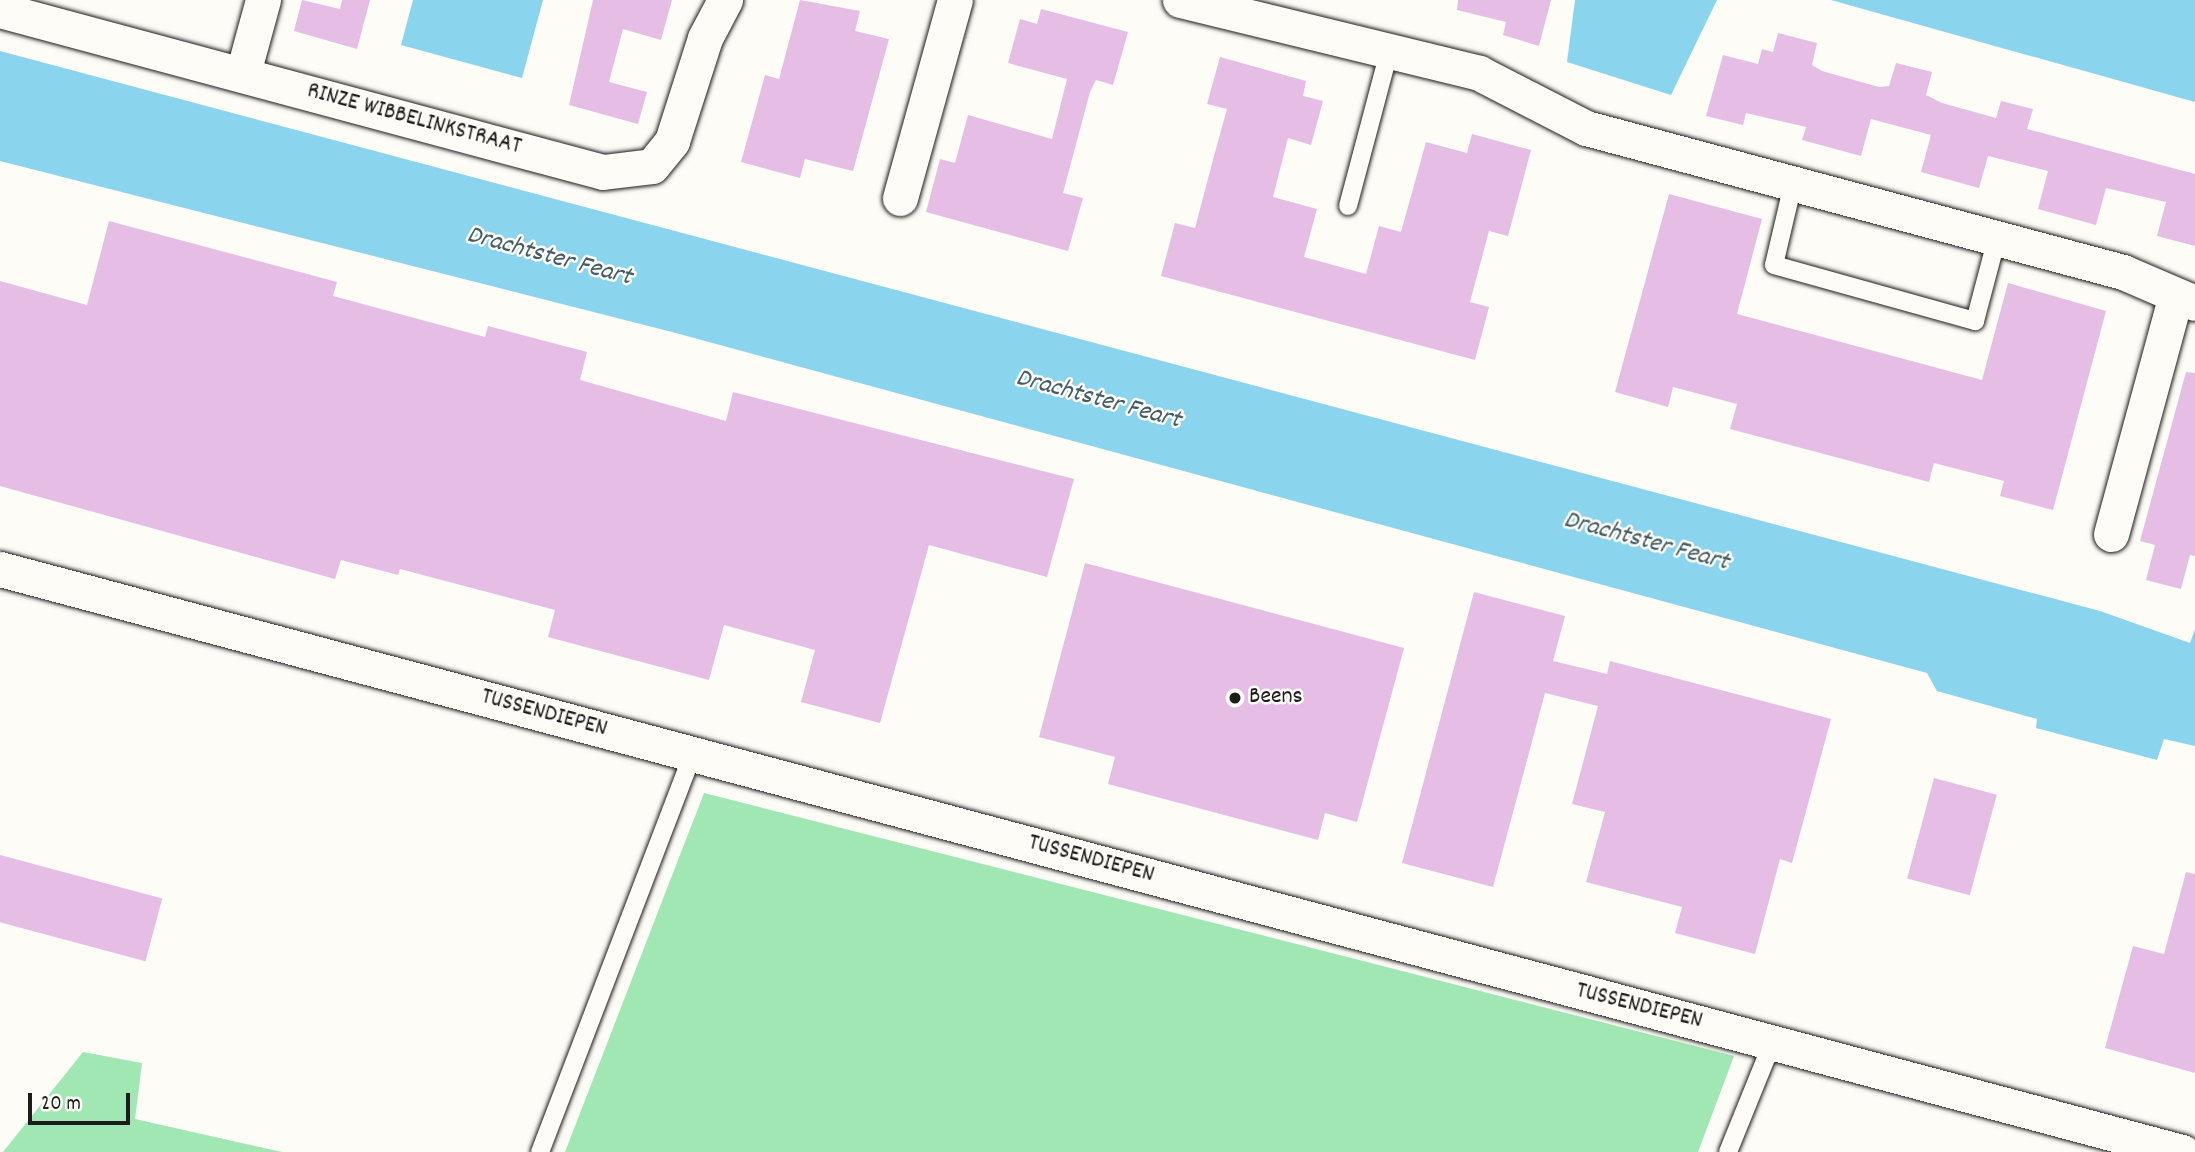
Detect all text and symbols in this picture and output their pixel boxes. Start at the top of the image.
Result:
street label: RINZE WIBBELINKSTRAAT [304,78,524,162]
water label: Drachtster Feart [463,220,635,294]
water label: Drachtster Feart [1012,363,1184,437]
water label: Drachtster Feart [1560,505,1732,579]
street label: TUSSENDIEPEN [478,683,610,745]
place label: Beens [1249,684,1303,712]
marker: Beens [1227,690,1243,706]
street label: TUSSENDIEPEN [1025,829,1157,891]
street label: TUSSENDIEPEN [1573,977,1705,1037]
scale bar [32,1078,133,1122]
text: 20 m [41,1090,81,1120]

